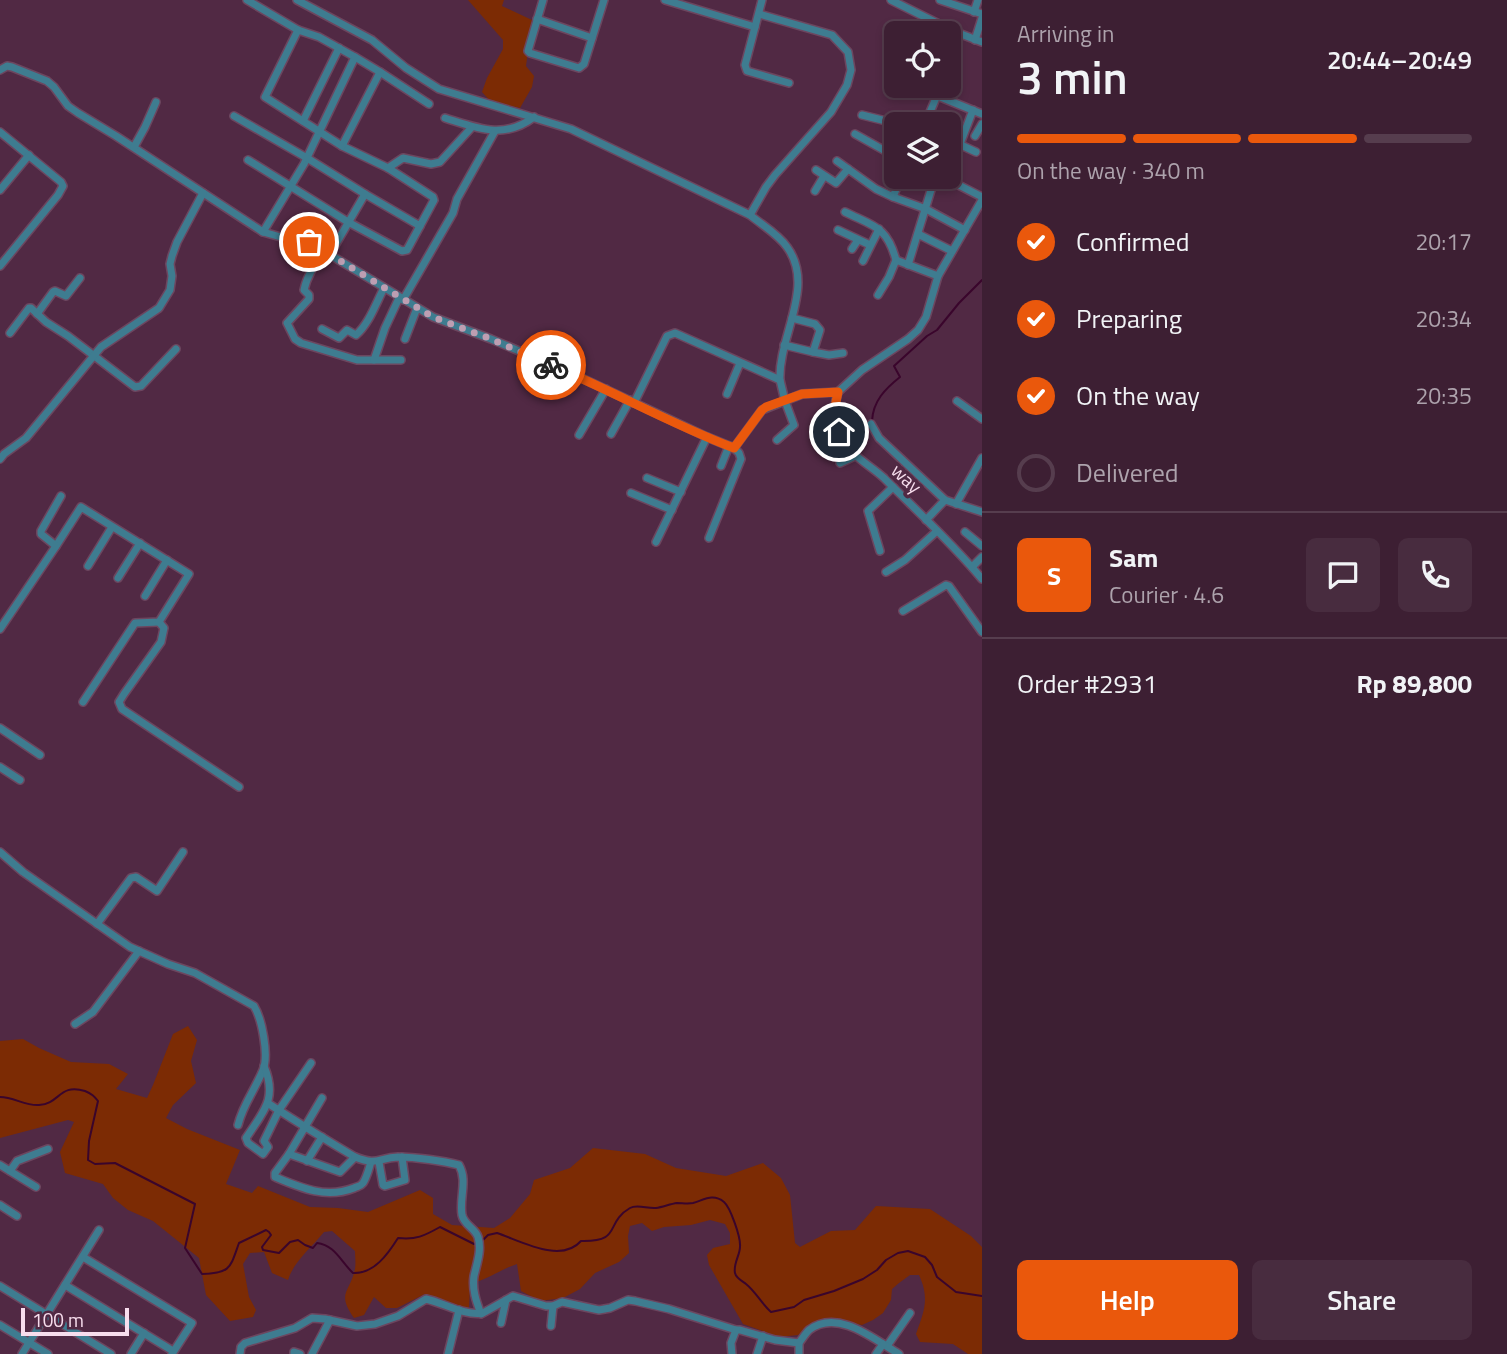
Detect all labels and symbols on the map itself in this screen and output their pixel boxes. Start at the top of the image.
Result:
pin [279,212,339,272]
courier [516,330,586,400]
pin [809,402,869,462]
street label: way [885,456,929,500]
scale bar [21,1305,130,1337]

